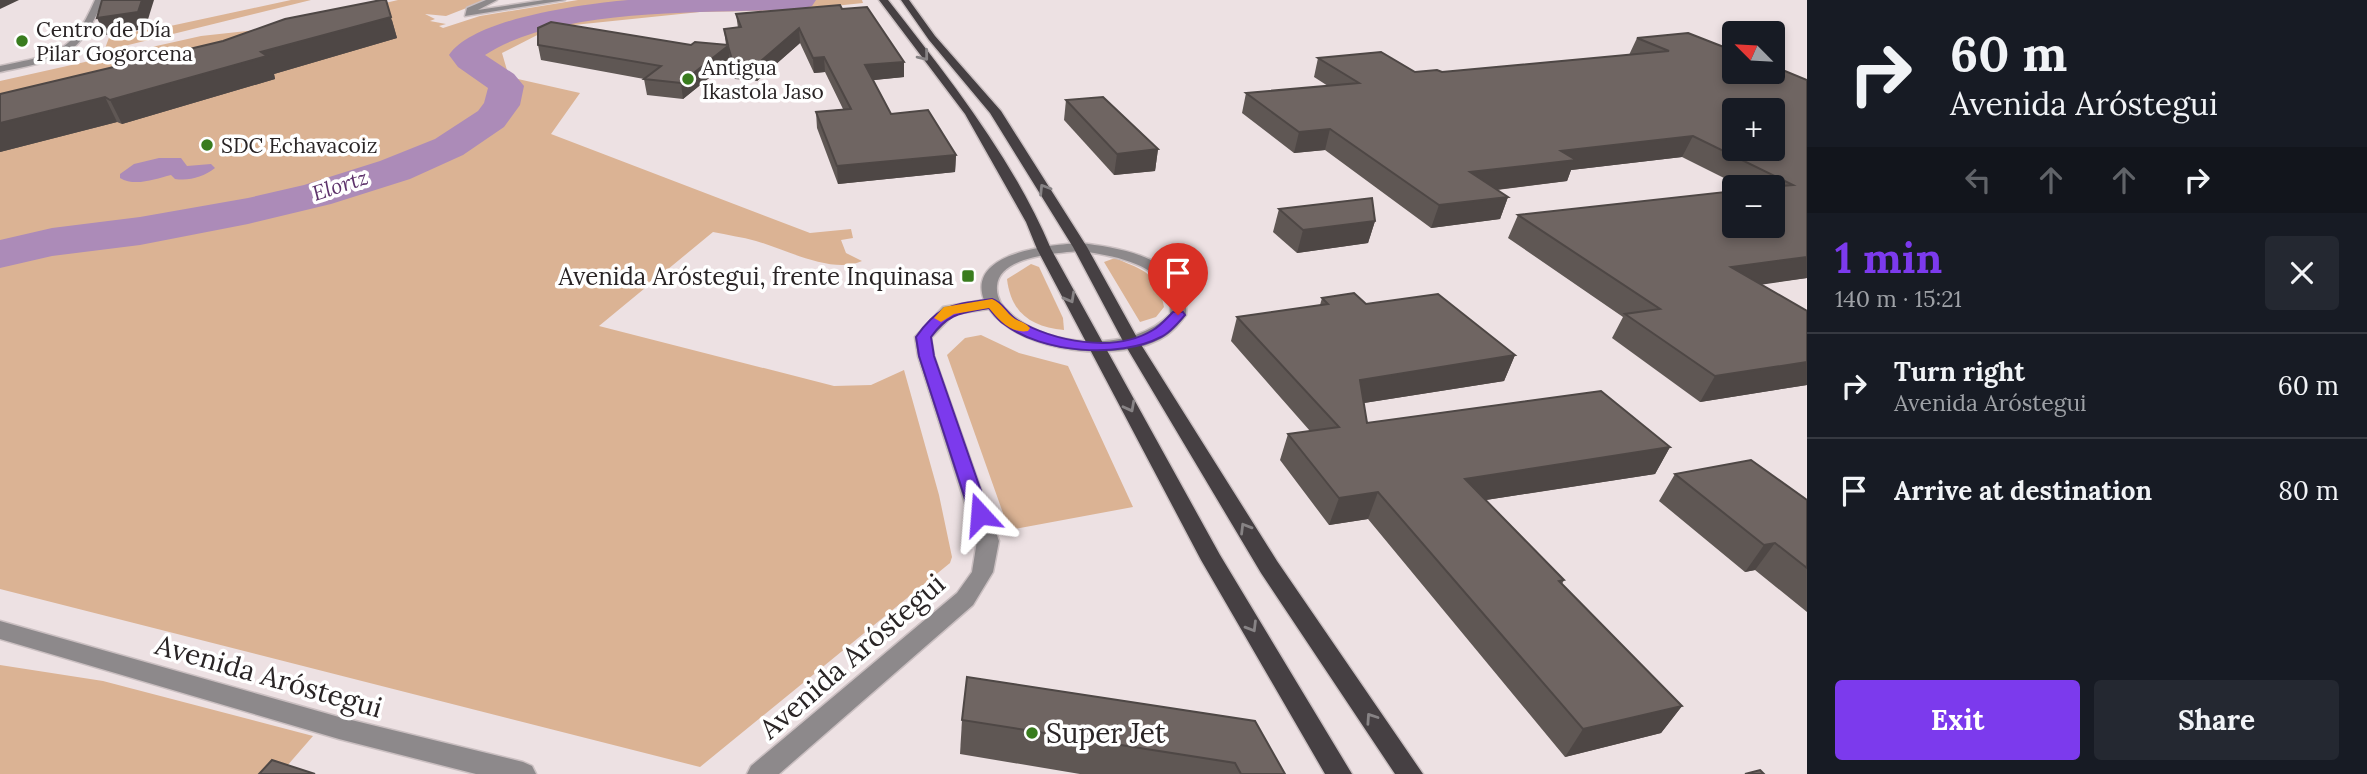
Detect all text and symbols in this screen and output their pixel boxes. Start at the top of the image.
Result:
place label: Centro de Día Pilar Gogorcena [36,16,193,67]
north arrow [1722,21,1785,84]
map controls [1722,21,1785,238]
text: 60 m [1950,22,2067,84]
icon: right [1835,28,1926,119]
marker: Centro de Día Pilar Gogorcena [14,33,30,49]
one-way arrow [915,48,928,60]
place label: Antigua Ikastola Jaso [701,54,824,105]
marker: Antigua Ikastola Jaso [680,71,696,87]
text: Avenida Aróstegui [1950,83,2218,124]
button: + [1722,98,1785,161]
place label: SDC Echavacoiz [221,132,377,159]
marker: SDC Echavacoiz [199,137,215,153]
icon: left [1959,161,1997,199]
icon: ahead [2032,161,2070,199]
icon: ahead [2105,161,2143,199]
icon: right [2178,161,2216,199]
water label: Elortz [309,163,371,207]
button: − [1722,175,1785,238]
one-way arrow [1039,183,1052,196]
text: 1 min [1835,231,1942,285]
button: close [2265,236,2339,310]
pin [1148,243,1208,315]
icon: arrive [1159,254,1197,292]
place label: Avenida Aróstegui, frente Inquinasa [558,261,954,292]
marker: Avenida Aróstegui, frente Inquinasa [960,268,976,284]
text: 140 m · 15:21 [1835,284,1962,313]
one-way arrow [1062,291,1076,303]
text: Turn right [1894,355,2025,388]
icon: right [1835,367,1873,405]
text: 60 m [2278,369,2339,402]
text: Avenida Aróstegui [1894,388,2087,417]
one-way arrow [1122,400,1135,412]
icon: arrive [1835,472,1873,510]
text: Arrive at destination [1894,474,2152,507]
text: 80 m [2278,474,2339,507]
position arrow [943,477,1017,551]
one-way arrow [1241,523,1254,536]
street label: Avenida Aróstegui [751,566,952,747]
one-way arrow [1244,620,1257,633]
street label: Avenida Aróstegui [150,626,387,726]
button: Exit [1835,680,2080,760]
button: Share [2094,680,2339,760]
one-way arrow [1366,712,1379,725]
place label: Super Jet [1046,715,1166,751]
marker: Super Jet [1024,725,1040,741]

